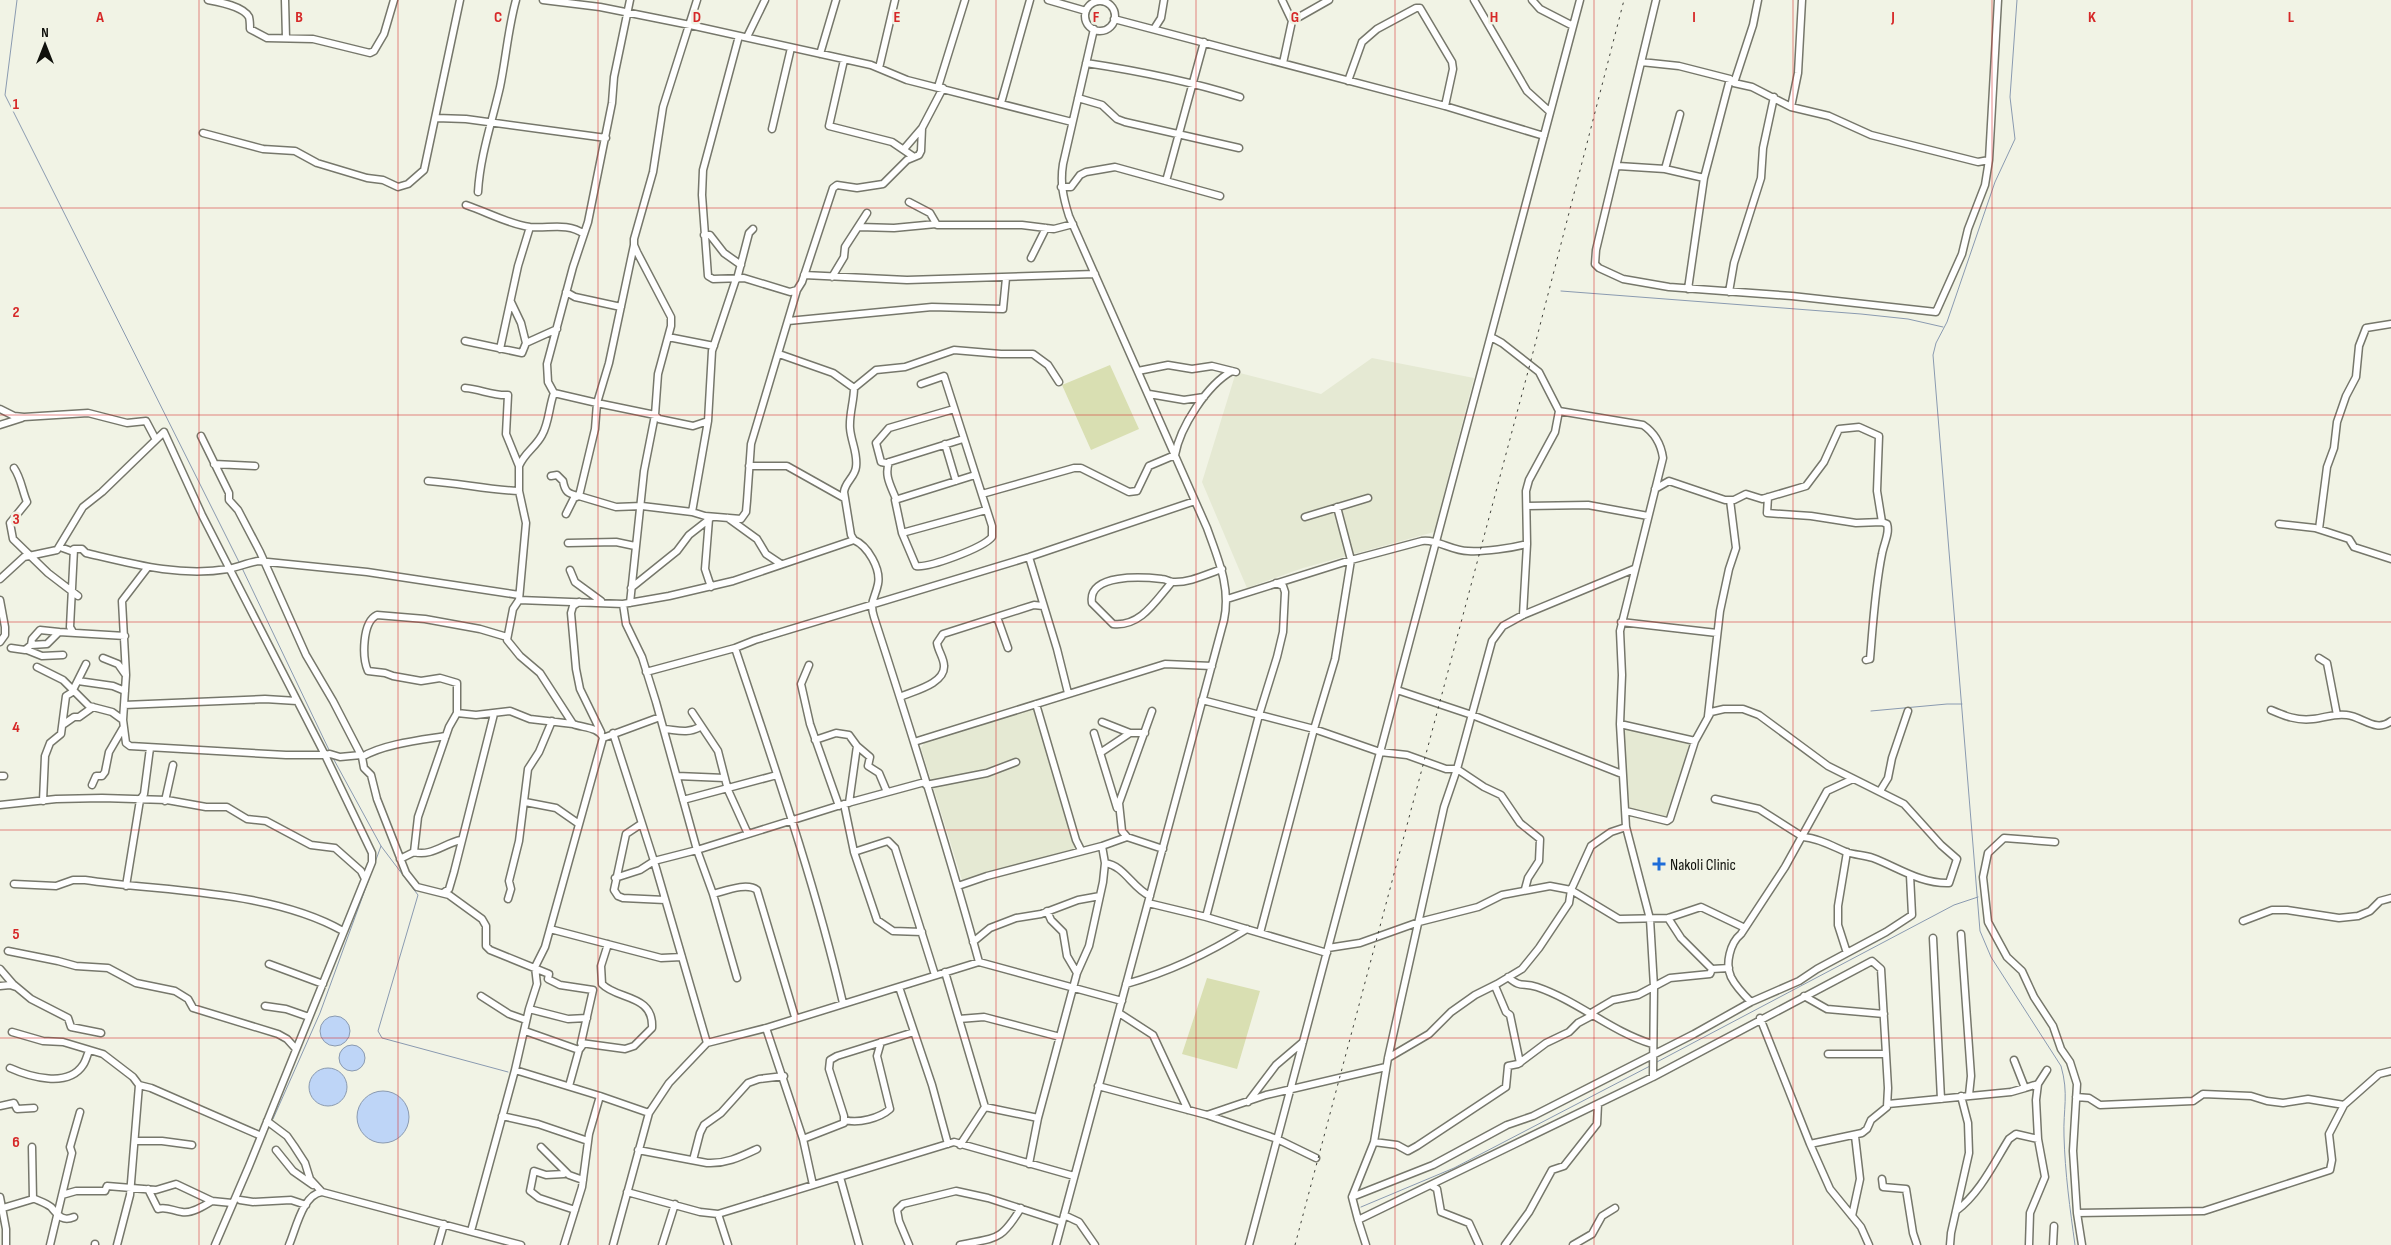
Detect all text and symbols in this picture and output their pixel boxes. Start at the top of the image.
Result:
text: A [95,8,104,27]
text: B [295,8,303,27]
text: C [494,8,502,27]
text: D [693,8,701,27]
text: E [894,8,901,27]
text: F [1093,8,1100,27]
text: G [1291,8,1299,27]
text: H [1490,8,1498,27]
text: I [1692,8,1696,27]
text: J [1890,8,1895,27]
text: K [2088,8,2096,27]
text: L [2288,8,2295,27]
north arrow [20,20,70,70]
text: N [41,24,49,41]
text: 1 [13,95,20,114]
text: 2 [12,303,20,322]
text: 3 [12,510,20,529]
text: 4 [12,718,20,737]
place label: Nakoli Clinic [1670,856,1736,875]
marker: Nakoli Clinic [1652,857,1666,871]
text: 5 [12,925,20,944]
text: 6 [12,1133,20,1152]

